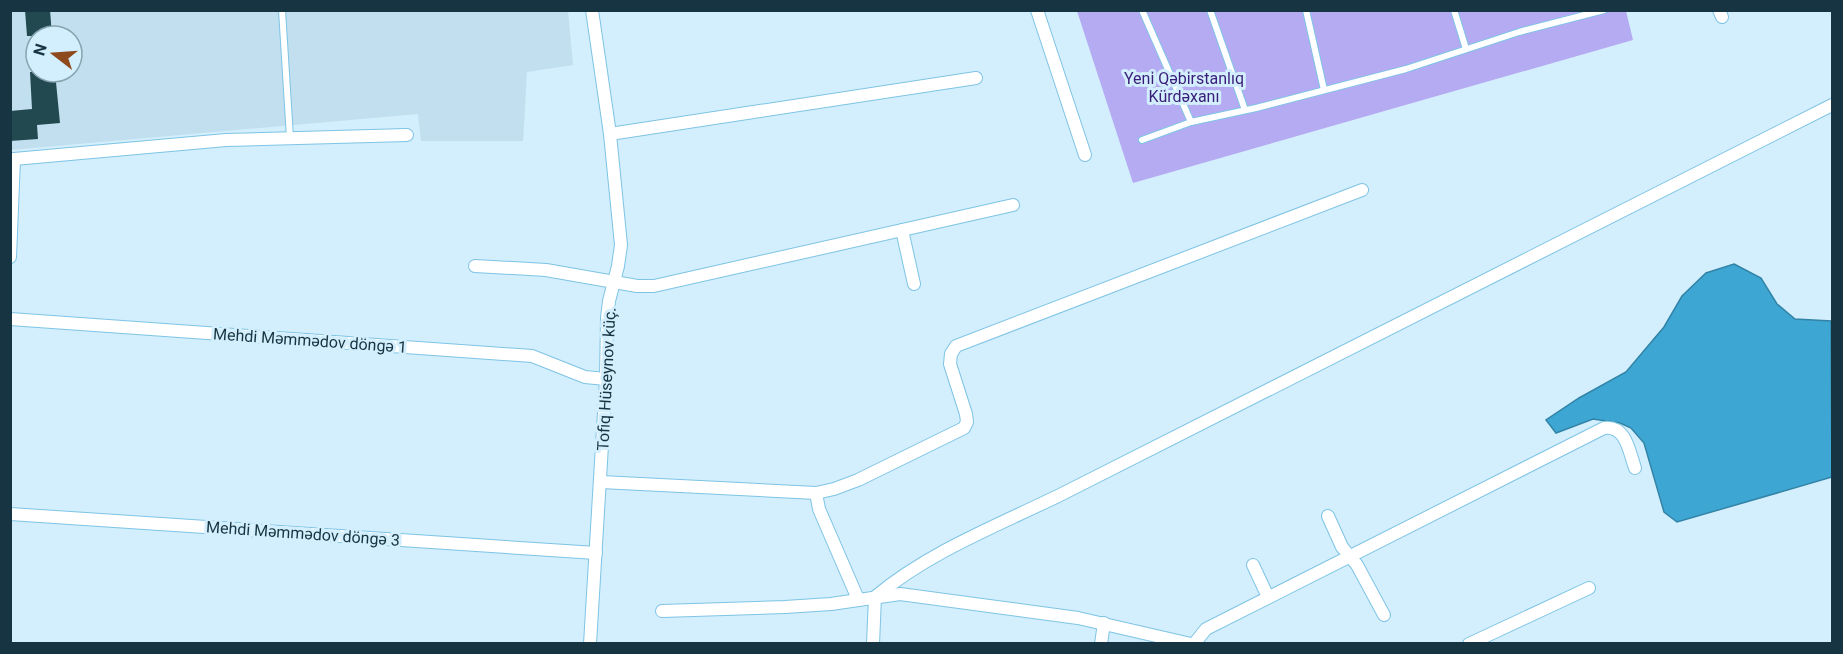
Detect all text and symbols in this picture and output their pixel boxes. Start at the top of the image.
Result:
north arrow [24,24,84,84]
text: N [29,42,51,58]
park label: Yeni Qəbirstanlıq Kürdəxanı [1124,69,1244,106]
street label: Tofiq Hüseynov küç. [593,307,620,451]
street label: Mehdi Məmmədov döngə 1 [212,324,407,357]
street label: Mehdi Məmmədov döngə 3 [205,517,400,550]

